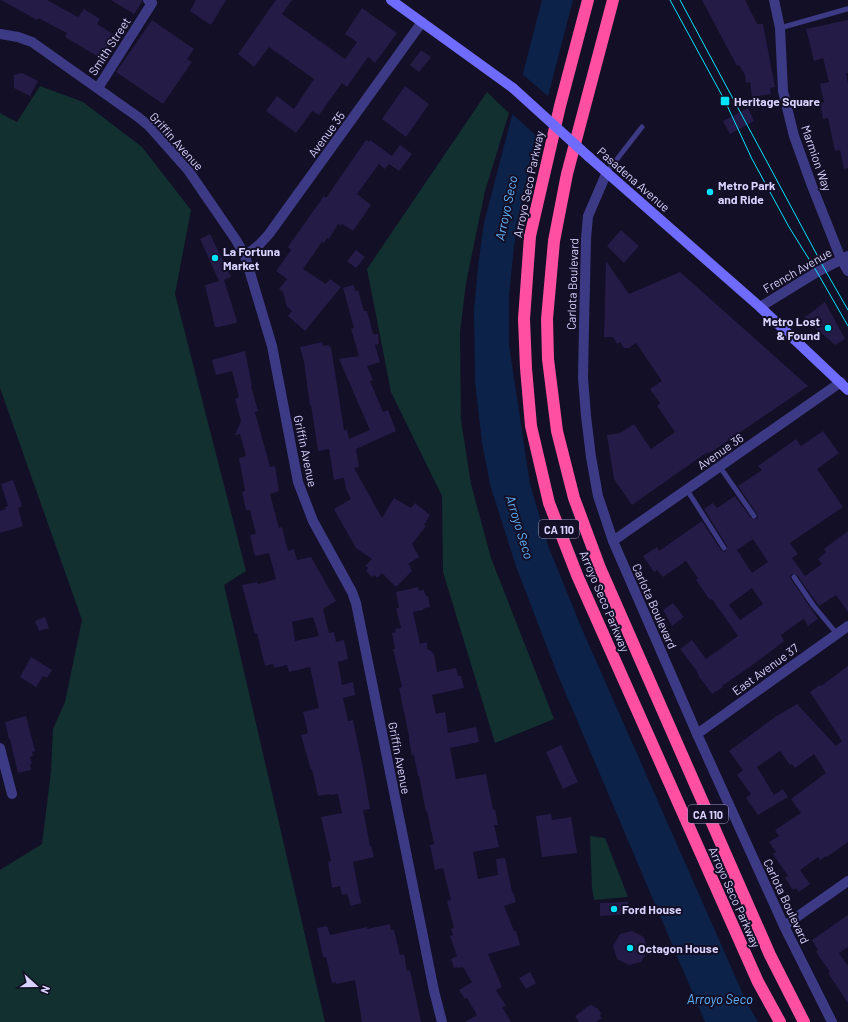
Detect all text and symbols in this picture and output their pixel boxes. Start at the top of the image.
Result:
street label: Smith Street [85,15,133,77]
place label: Heritage Square [734,94,821,108]
marker: Heritage Square [719,95,731,107]
street label: Avenue 35 [305,108,347,160]
street label: Griffin Avenue [147,109,207,173]
street label: Marmion Way [799,123,835,193]
street label: Arroyo Seco Parkway [510,129,546,239]
street label: Pasadena Avenue [595,144,673,214]
water label: Arroyo Seco [491,174,521,242]
place label: Metro Park and Ride [718,178,776,206]
marker: Metro Park and Ride [705,187,715,197]
street label: Carlota Boulevard [563,238,581,330]
place label: La Fortuna Market [223,244,280,272]
street label: French Avenue [760,245,834,295]
marker: La Fortuna Market [210,253,220,263]
place label: Metro Lost & Found [763,314,820,342]
marker: Metro Lost & Found [823,323,833,333]
street label: Griffin Avenue [292,414,320,488]
street label: Avenue 36 [694,430,746,472]
water label: Arroyo Seco [503,493,537,561]
road number: CA 110 [539,520,579,538]
street label: Arroyo Seco Parkway [577,548,633,654]
street label: Carlota Boulevard [630,561,680,651]
street label: East Avenue 37 [729,640,801,698]
street label: Griffin Avenue [386,721,414,795]
road number: CA 110 [688,805,728,823]
street label: Arroyo Seco Parkway [706,844,764,950]
street label: Carlota Boulevard [761,856,813,946]
place label: Ford House [622,902,682,916]
marker: Ford House [609,904,619,914]
place label: Octagon House [638,941,719,955]
marker: Octagon House [625,943,635,953]
north arrow [16,966,56,1006]
text: N [38,984,53,996]
water label: Arroyo Seco [687,991,753,1007]

